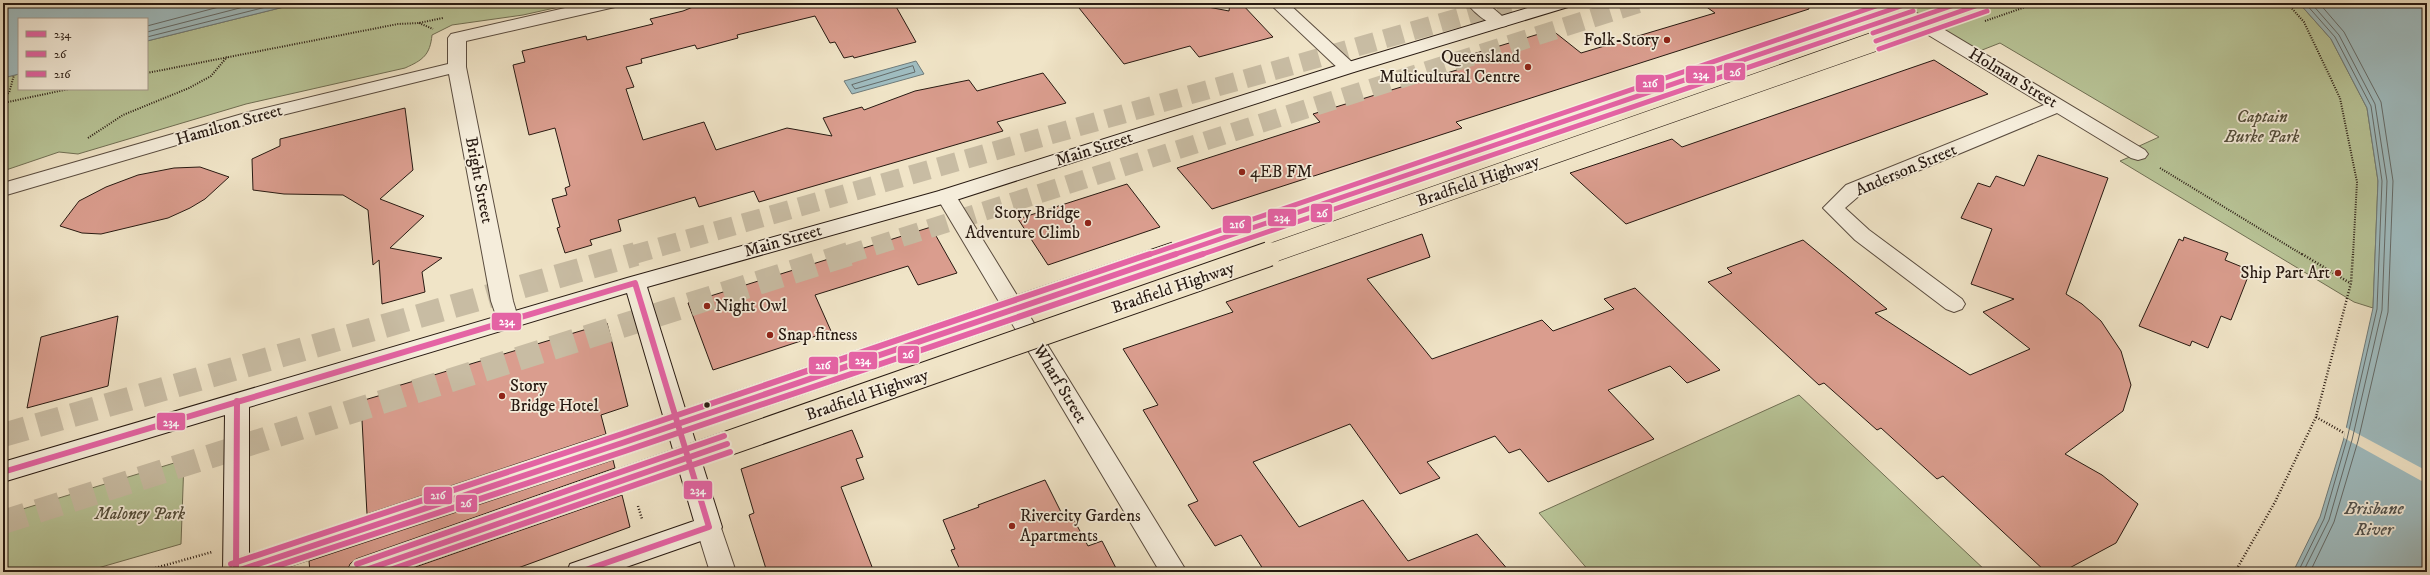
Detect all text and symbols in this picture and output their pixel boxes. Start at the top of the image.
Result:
legend [18,18,148,90]
text: 234 [54,27,72,42]
place label: Folk-Story [1584,29,1660,51]
marker: Folk-Story [1662,35,1672,45]
street label: Holman Street [1964,43,2062,113]
place label: Queensland Multicultural Centre [1379,46,1521,88]
text: 26 [54,47,67,62]
marker: Queensland Multicultural Centre [1523,62,1533,72]
line badge: 26 [1723,62,1746,81]
line badge: 234 [1685,65,1716,84]
text: 26 [1729,66,1742,80]
text: 216 [54,67,71,82]
text: 234 [1693,68,1710,82]
line badge: 216 [1635,74,1665,93]
text: 216 [1642,77,1659,91]
street label: Hamilton Street [173,99,285,151]
park label: Captain Burke Park [2224,106,2300,148]
street label: Main Street [1053,126,1136,172]
street label: Bright Street [460,135,498,226]
street label: Anderson Street [1852,139,1961,201]
street label: Bradfield Highway [1414,149,1543,212]
place label: 4EB FM [1250,161,1312,183]
marker: 4EB FM [1237,167,1247,177]
place label: Story Bridge Adventure Climb [965,202,1080,244]
line badge: 26 [1310,203,1333,223]
text: 26 [1316,207,1329,221]
line badge: 234 [1267,208,1297,227]
text: 234 [1274,211,1291,225]
line badge: 216 [1222,215,1252,234]
marker: Story Bridge Adventure Climb [1083,218,1093,228]
text: 216 [1229,218,1246,232]
street label: Main Street [742,219,825,263]
street label: Bradfield Highway [1109,256,1238,319]
place label: Ship Part Art [2241,262,2331,284]
marker: Ship Part Art [2333,268,2343,278]
place label: Night Owl [715,295,787,317]
marker: Night Owl [702,301,712,311]
line badge: 234 [491,312,522,331]
text: 234 [499,315,516,329]
place label: Snap fitness [778,324,858,346]
marker: Snap fitness [765,330,775,340]
street label: Wharf Street [1027,340,1092,428]
line badge: 26 [897,345,920,364]
text: 26 [902,348,915,362]
line badge: 234 [848,351,878,370]
text: 234 [855,354,872,368]
line badge: 216 [808,356,839,375]
text: 216 [815,359,832,373]
street label: Bradfield Highway [803,363,932,426]
place label: Story Bridge Hotel [510,375,599,417]
marker: Story Bridge Hotel [497,391,507,401]
unlabelled marker [702,400,712,410]
line badge: 234 [156,412,186,431]
text: 234 [163,416,180,430]
line badge: 234 [683,480,713,500]
text: 234 [690,484,707,498]
line badge: 216 [423,486,453,505]
text: 216 [430,489,447,503]
line badge: 26 [455,494,478,513]
text: 26 [460,497,473,511]
water label: Brisbane River [2343,498,2404,541]
park label: Maloney Park [94,503,186,525]
place label: Rivercity Gardens Apartments [1020,505,1141,547]
marker: Rivercity Gardens Apartments [1007,521,1017,531]

